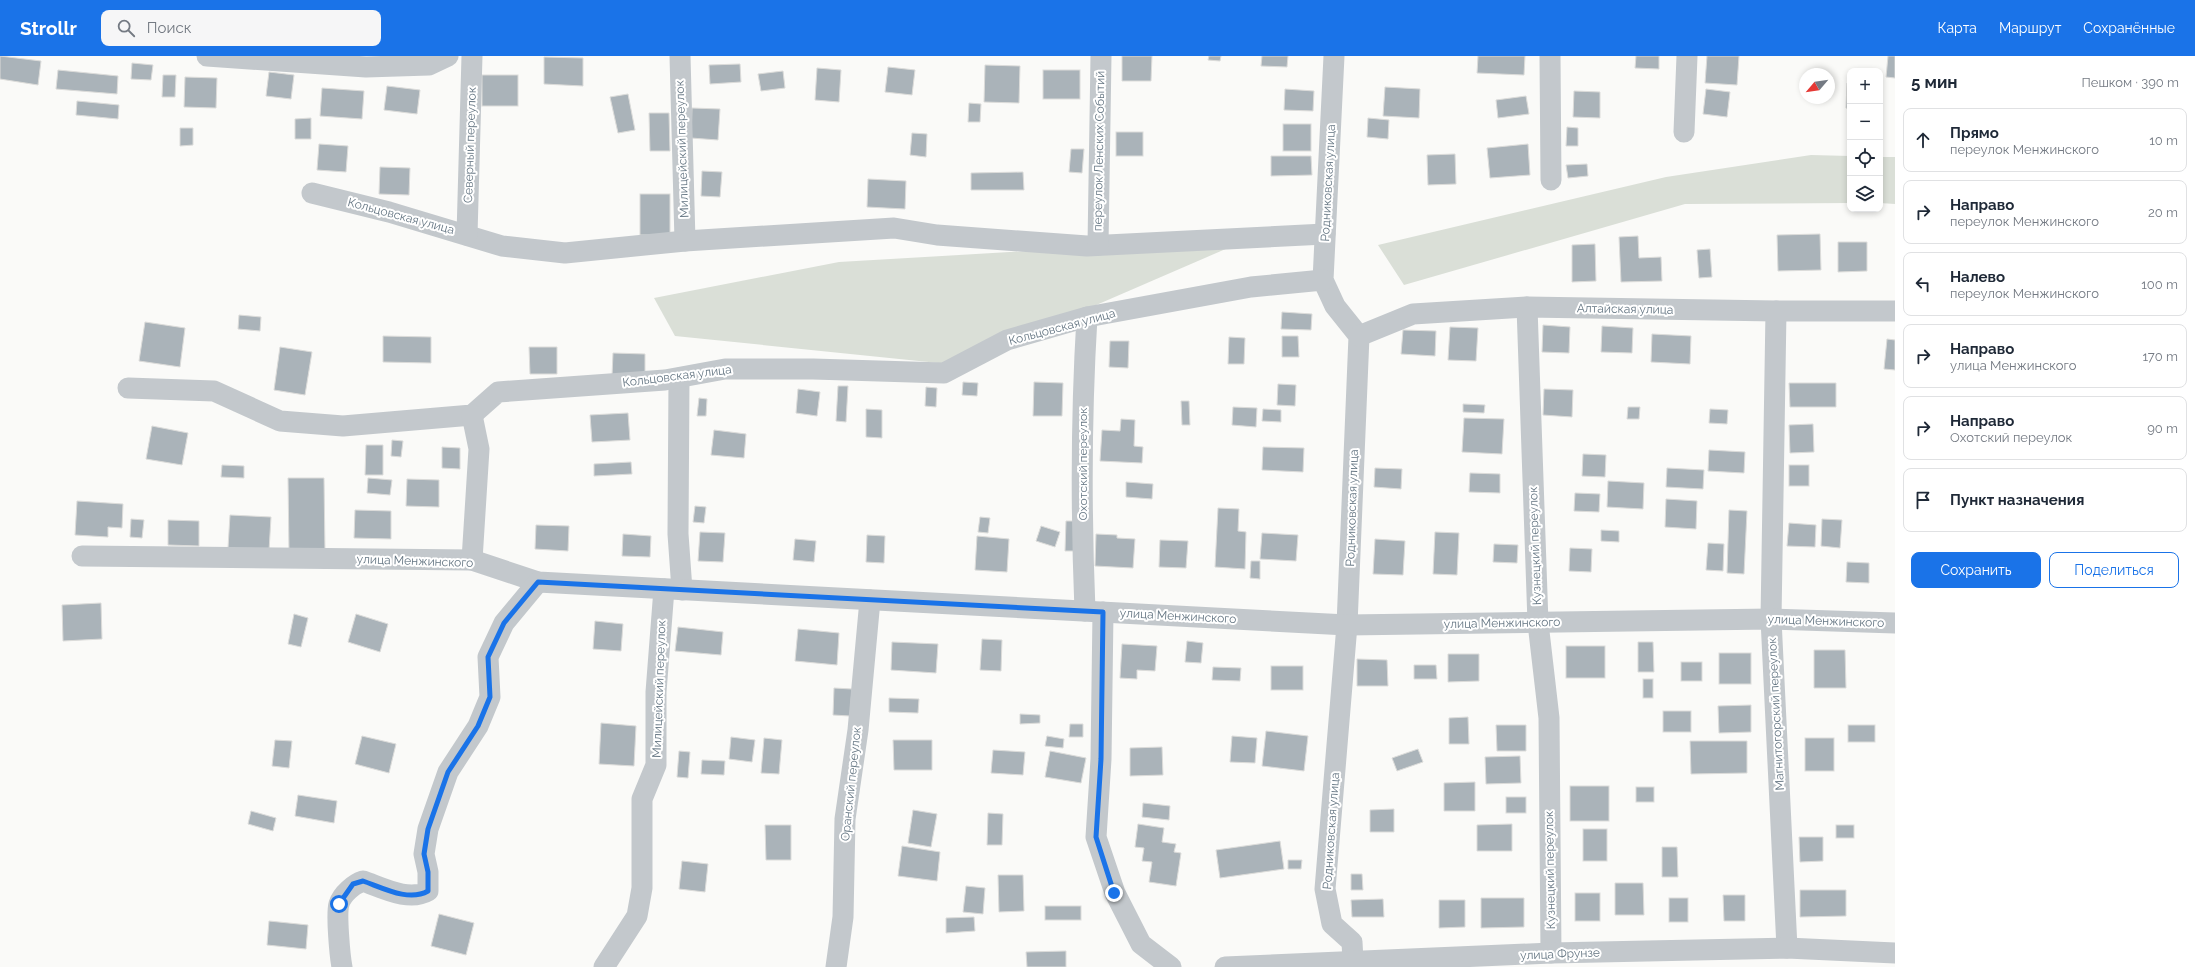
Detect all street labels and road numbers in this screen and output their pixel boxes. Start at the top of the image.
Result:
street label: переулок Ленских Событий [1091,71,1107,231]
street label: Милицейский переулок [673,80,691,218]
street label: Северный переулок [461,87,479,203]
street label: Родниковская улица [1318,124,1338,242]
street label: Кольцовская улица [346,195,456,237]
street label: Алтайская улица [1577,301,1673,317]
street label: Кольцовская улица [1007,306,1117,348]
street label: Кольцовская улица [622,362,732,390]
street label: Охотский переулок [1076,408,1090,520]
street label: Родниковская улица [1343,449,1361,567]
street label: Кузнецкий переулок [1526,486,1544,606]
street label: улица Менжинского [356,552,474,570]
street label: улица Менжинского [1119,606,1237,626]
street label: улица Менжинского [1767,612,1885,630]
street label: улица Менжинского [1444,615,1560,631]
street label: Милицейский переулок [650,620,668,758]
street label: Магнитогорский переулок [1765,637,1787,791]
street label: Оранский переулок [838,726,864,842]
street label: Родниковская улица [1320,772,1342,890]
street label: Кузнецкий переулок [1542,811,1558,929]
street label: улица Фрунзе [1520,946,1600,962]

